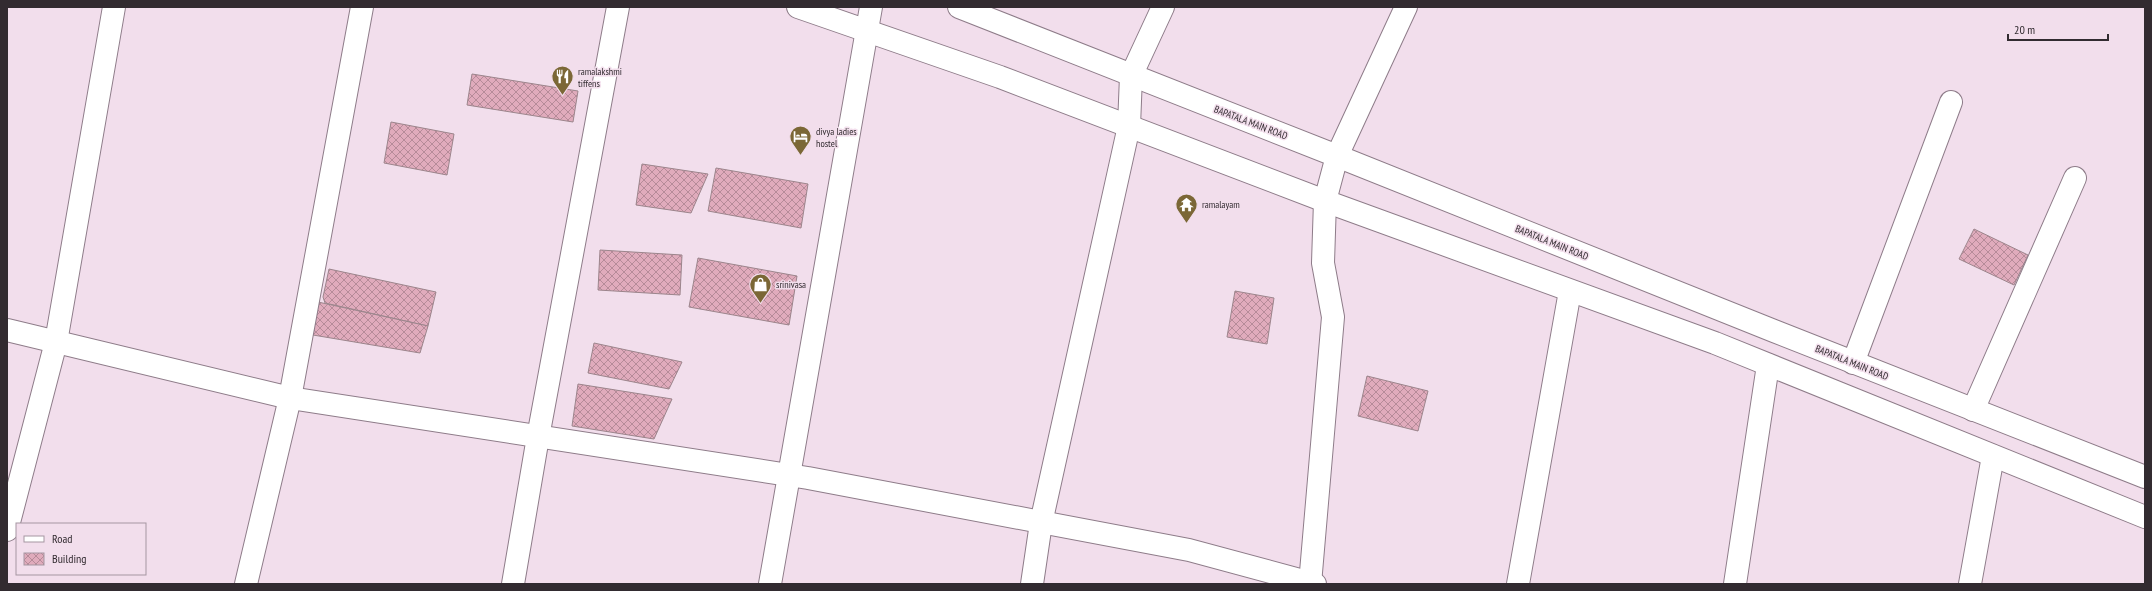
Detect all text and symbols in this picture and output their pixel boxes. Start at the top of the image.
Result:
scale bar [2008,16,2108,42]
text: 20 m [2014,22,2035,37]
restaurant icon: ramalakshmi tiffens [549,64,575,97]
place label: ramalakshmi tiffens [578,65,622,90]
street label: BAPATALA MAIN ROAD [1212,102,1289,142]
hotel icon: divya ladies hostel [788,124,814,157]
place label: divya ladies hostel [816,125,857,150]
temple icon: ramalayam [1173,191,1199,224]
place label: ramalayam [1202,198,1240,211]
street label: BAPATALA MAIN ROAD [1513,222,1590,263]
shop icon: srinivasa [747,271,773,304]
place label: srinivasa [776,278,806,291]
street label: BAPATALA MAIN ROAD [1813,342,1890,383]
legend [16,523,146,575]
text: Road [52,531,72,546]
text: Building [52,551,87,566]

